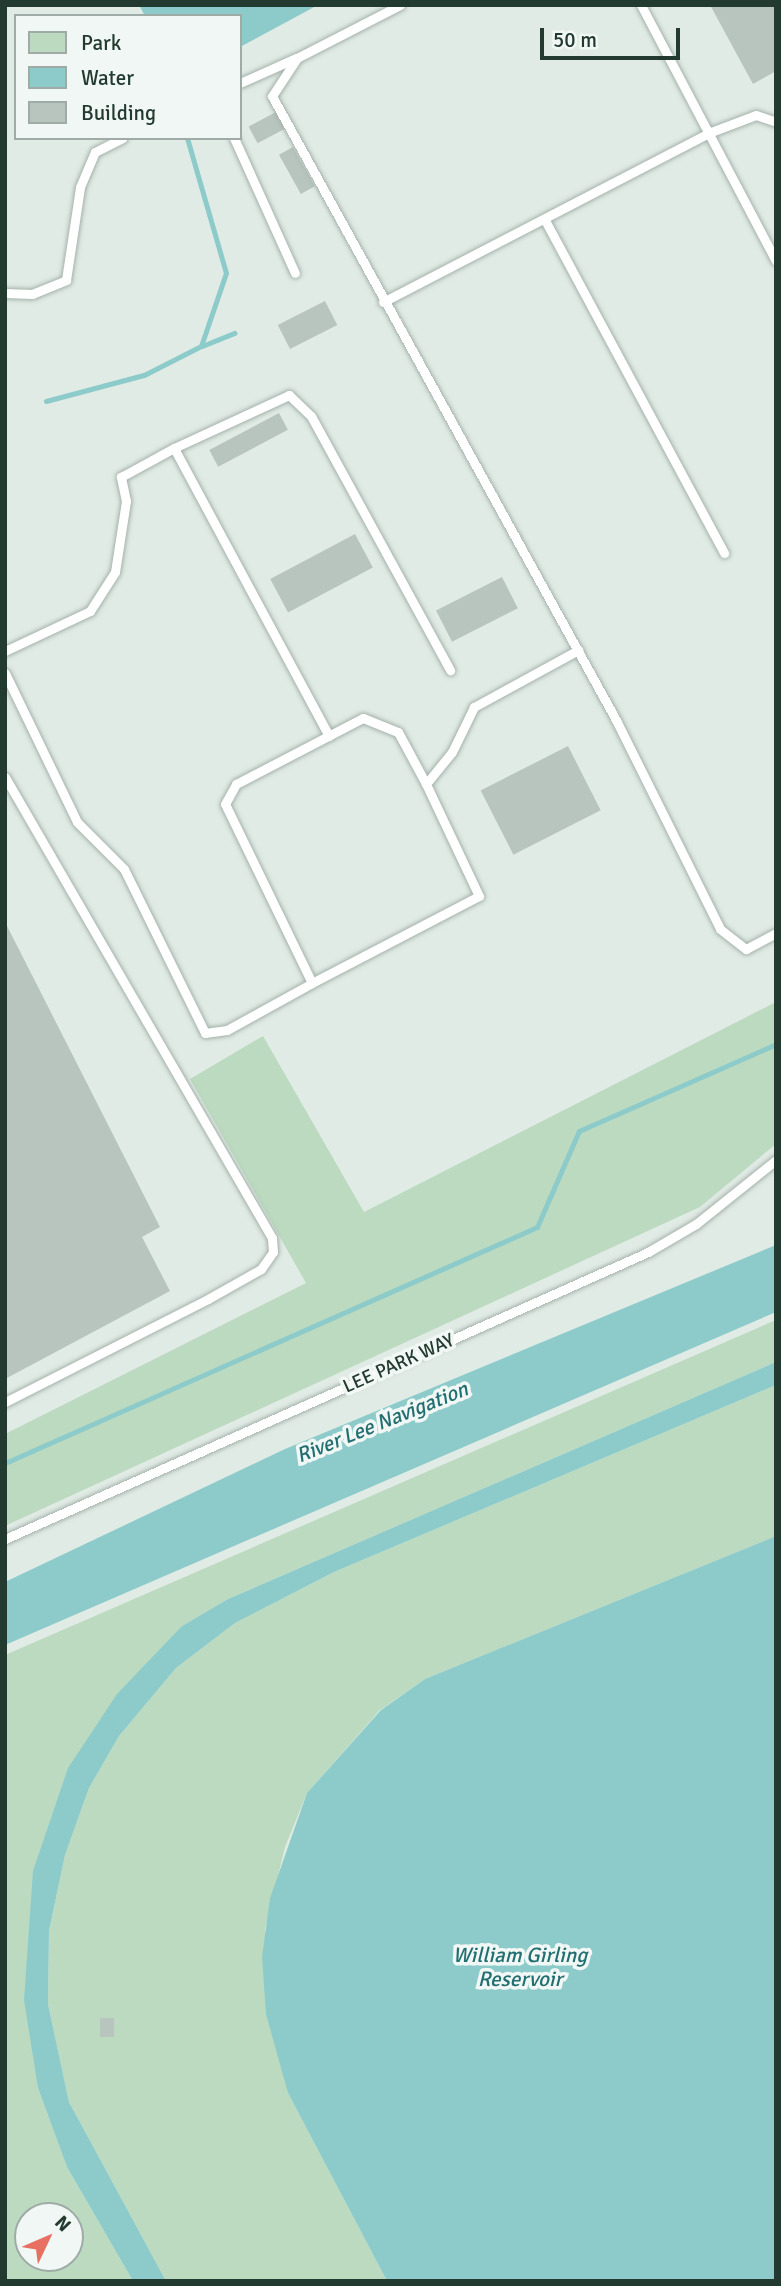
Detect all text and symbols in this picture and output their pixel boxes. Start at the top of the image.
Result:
legend [14,14,242,140]
scale bar [543,14,683,58]
text: 50 m [553,27,597,53]
text: Park [81,30,121,56]
text: Water [81,65,134,91]
text: Building [81,100,156,126]
street label: LEE PARK WAY [340,1329,458,1399]
water label: River Lee Navigation [292,1376,472,1468]
water label: William Girling Reservoir [453,1942,587,1992]
north arrow [14,2202,84,2272]
text: N [49,2211,76,2237]

